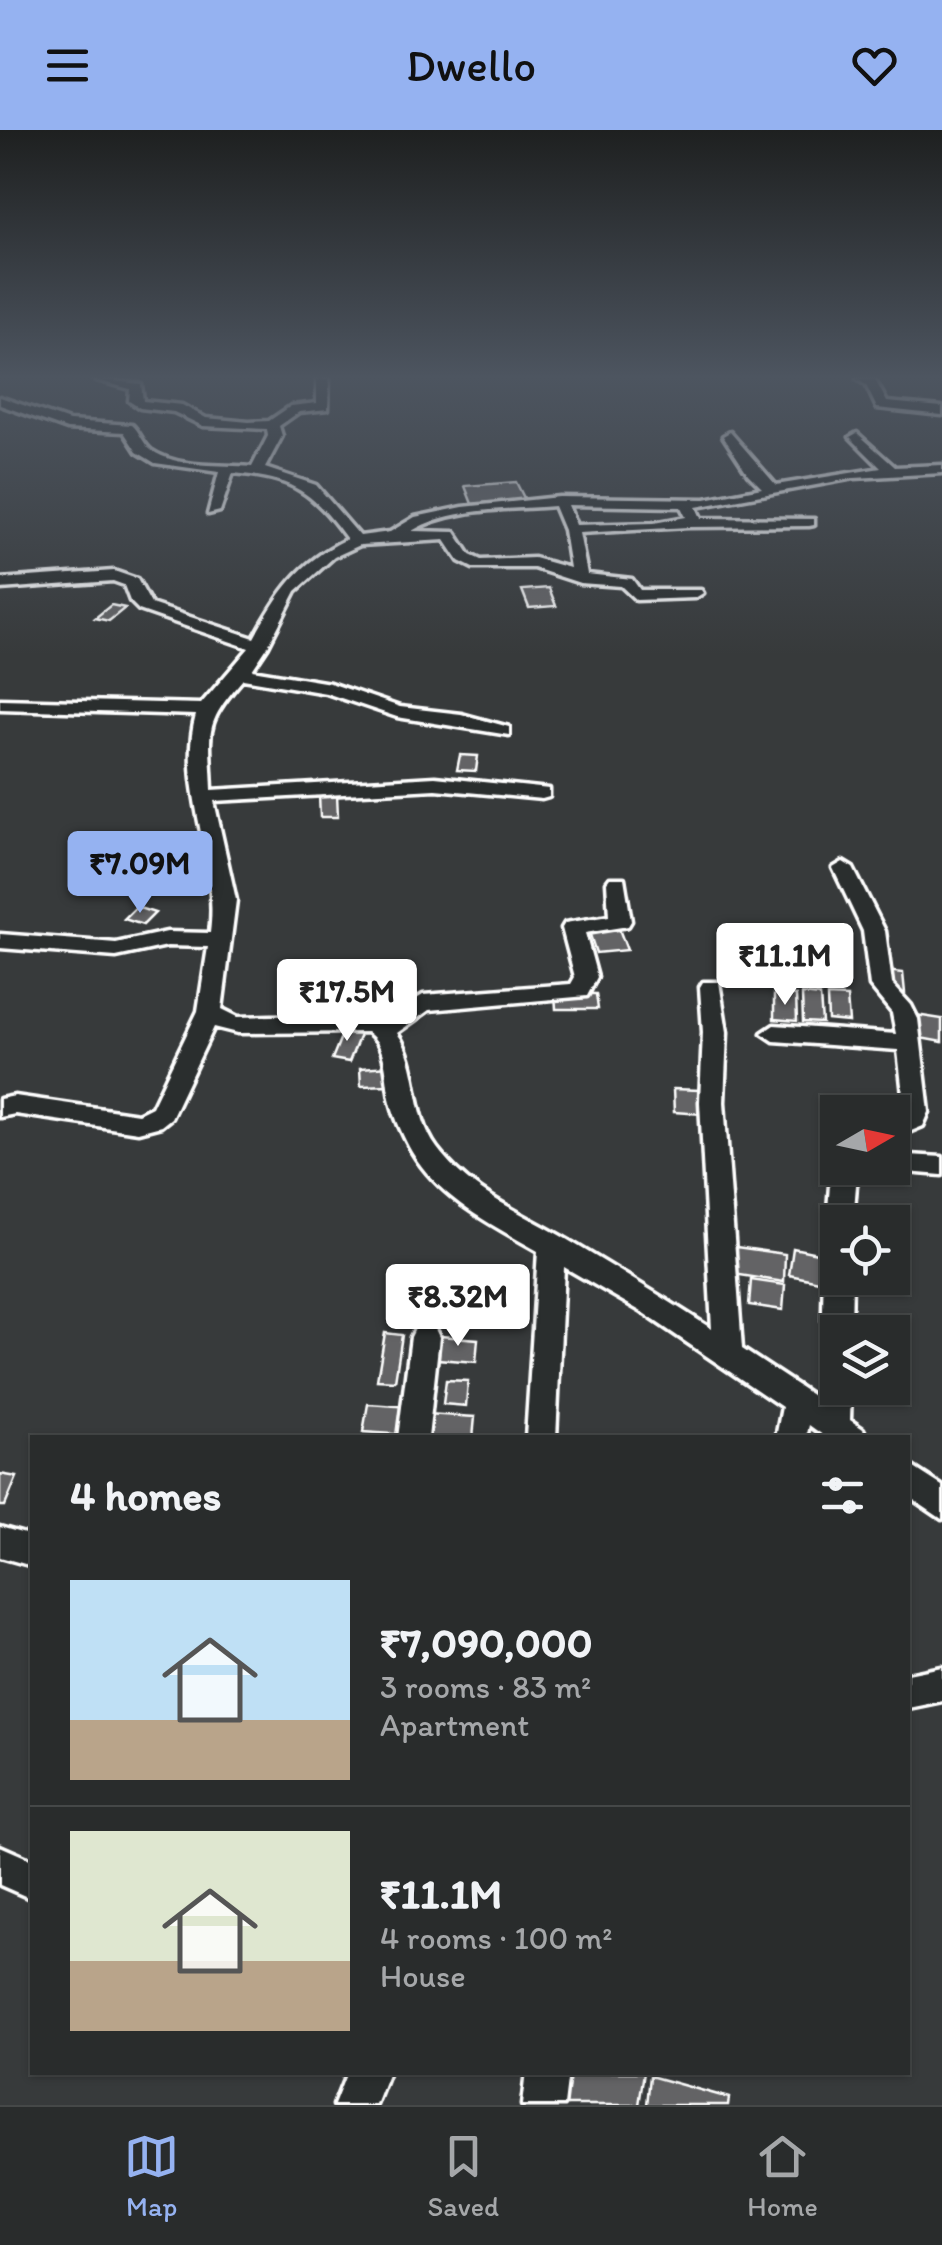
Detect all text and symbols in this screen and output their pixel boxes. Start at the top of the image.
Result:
icon: menu [40,38,95,93]
text: Dwello [406,38,536,92]
icon: heart [847,38,902,93]
pin: ₹7.09M [59,831,221,916]
text: ₹7.09M [90,844,190,882]
pin: ₹11.1M [704,923,866,1008]
text: ₹11.1M [738,936,832,974]
pin: ₹17.5M [266,959,428,1044]
text: ₹17.5M [299,972,395,1010]
north arrow [820,1095,910,1185]
map controls [820,1095,910,1405]
button: locate [820,1205,910,1295]
pin: ₹8.32M [377,1264,539,1349]
text: ₹8.32M [408,1277,508,1315]
button: layers [820,1315,910,1405]
icon: filters [815,1468,870,1523]
text: 4 homes [70,1470,221,1521]
text: ₹7,090,000 [380,1617,593,1668]
icon: home [150,1620,270,1740]
text: 3 rooms · 83 m² [380,1668,591,1706]
text: Apartment [380,1706,529,1744]
text: ₹11.1M [380,1868,502,1919]
icon: home [150,1871,270,1991]
text: 4 rooms · 100 m² [380,1919,612,1957]
text: House [380,1957,466,1995]
tab: Map [124,2129,179,2223]
tab: Saved [427,2129,499,2223]
tab: Home [747,2129,818,2223]

